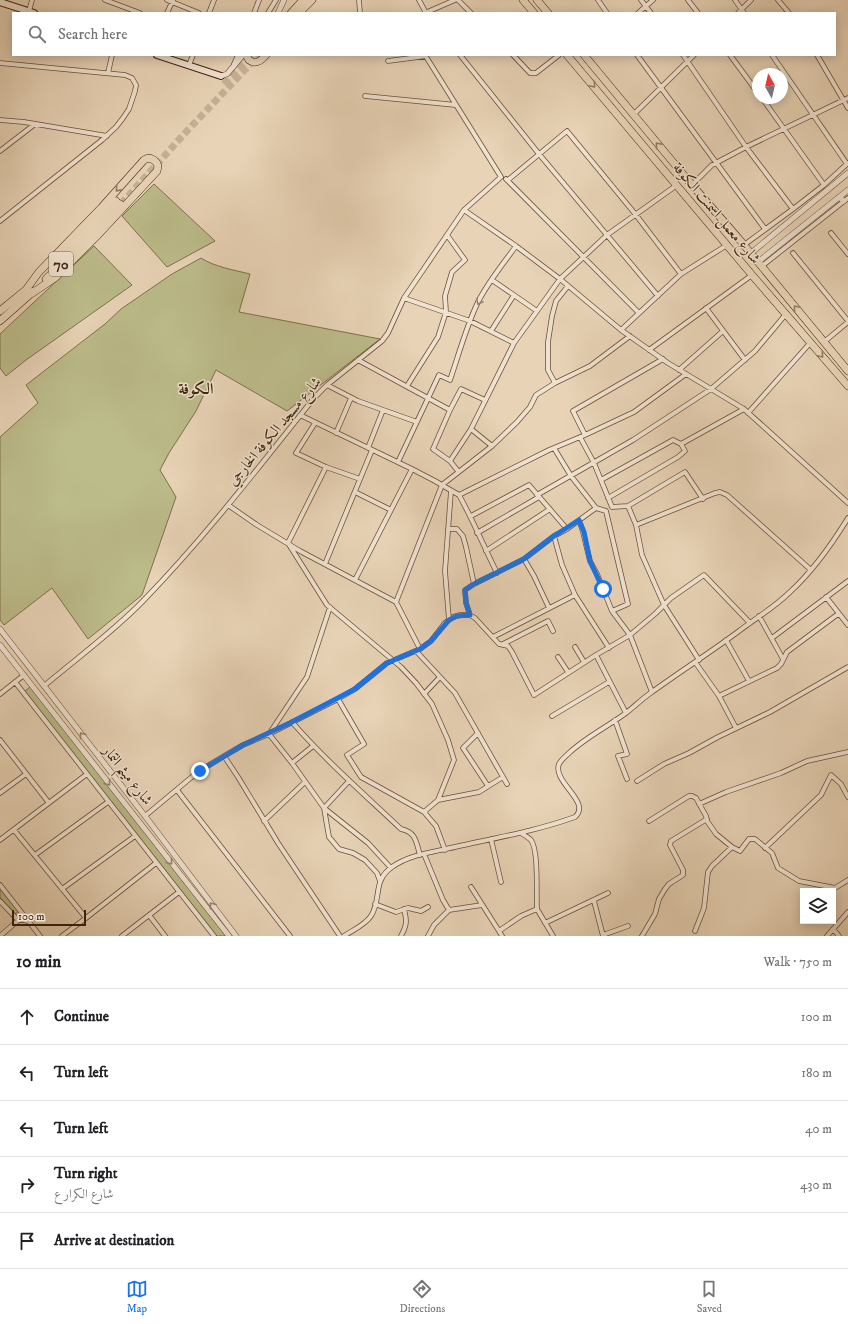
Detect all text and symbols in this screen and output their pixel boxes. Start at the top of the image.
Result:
search box [12,12,836,56]
icon: search [26,23,48,45]
text: Search here [58,25,127,44]
north arrow [752,68,788,104]
one-way arrow [588,80,595,87]
one-way arrow [656,142,663,150]
street label: شارع معمل اسمنت الكوفة [666,159,765,270]
one-way arrow [115,184,122,192]
road number: 70 [49,252,73,276]
one-way arrow [476,298,484,305]
one-way arrow [794,306,801,313]
one-way arrow [817,350,824,357]
street label: شارع مسجد الكوفة الخارجي [223,373,328,492]
district label: الكوفة [179,379,213,399]
route start [594,580,612,598]
one-way arrow [80,732,87,739]
street label: شارع ميثم التمار [93,740,157,812]
route end [191,762,209,780]
one-way arrow [103,779,110,786]
one-way arrow [165,858,172,865]
map controls [800,888,836,924]
button: layers [800,888,836,924]
one-way arrow [209,902,217,909]
scale bar [12,908,86,927]
text: 100 m [18,910,44,924]
text: 10 min [16,951,61,973]
text: Walk · 750 m [763,954,832,970]
icon: ahead [16,1006,38,1028]
text: Continue [54,1007,109,1026]
text: 100 m [801,1009,832,1025]
icon: left [16,1062,38,1084]
text: Turn left [54,1063,108,1082]
text: 180 m [801,1065,832,1081]
icon: left [16,1118,38,1140]
text: Turn left [54,1119,108,1138]
text: 40 m [805,1121,832,1137]
text: Turn right [54,1164,117,1183]
icon: right [16,1174,38,1196]
text: 430 m [800,1177,832,1193]
text: شارع الكرار ع [54,1186,113,1202]
icon: arrive [16,1230,38,1252]
text: Arrive at destination [54,1231,174,1250]
tab: Map [126,1278,148,1316]
tab: Directions [400,1278,445,1316]
tab: Saved [697,1278,722,1316]

